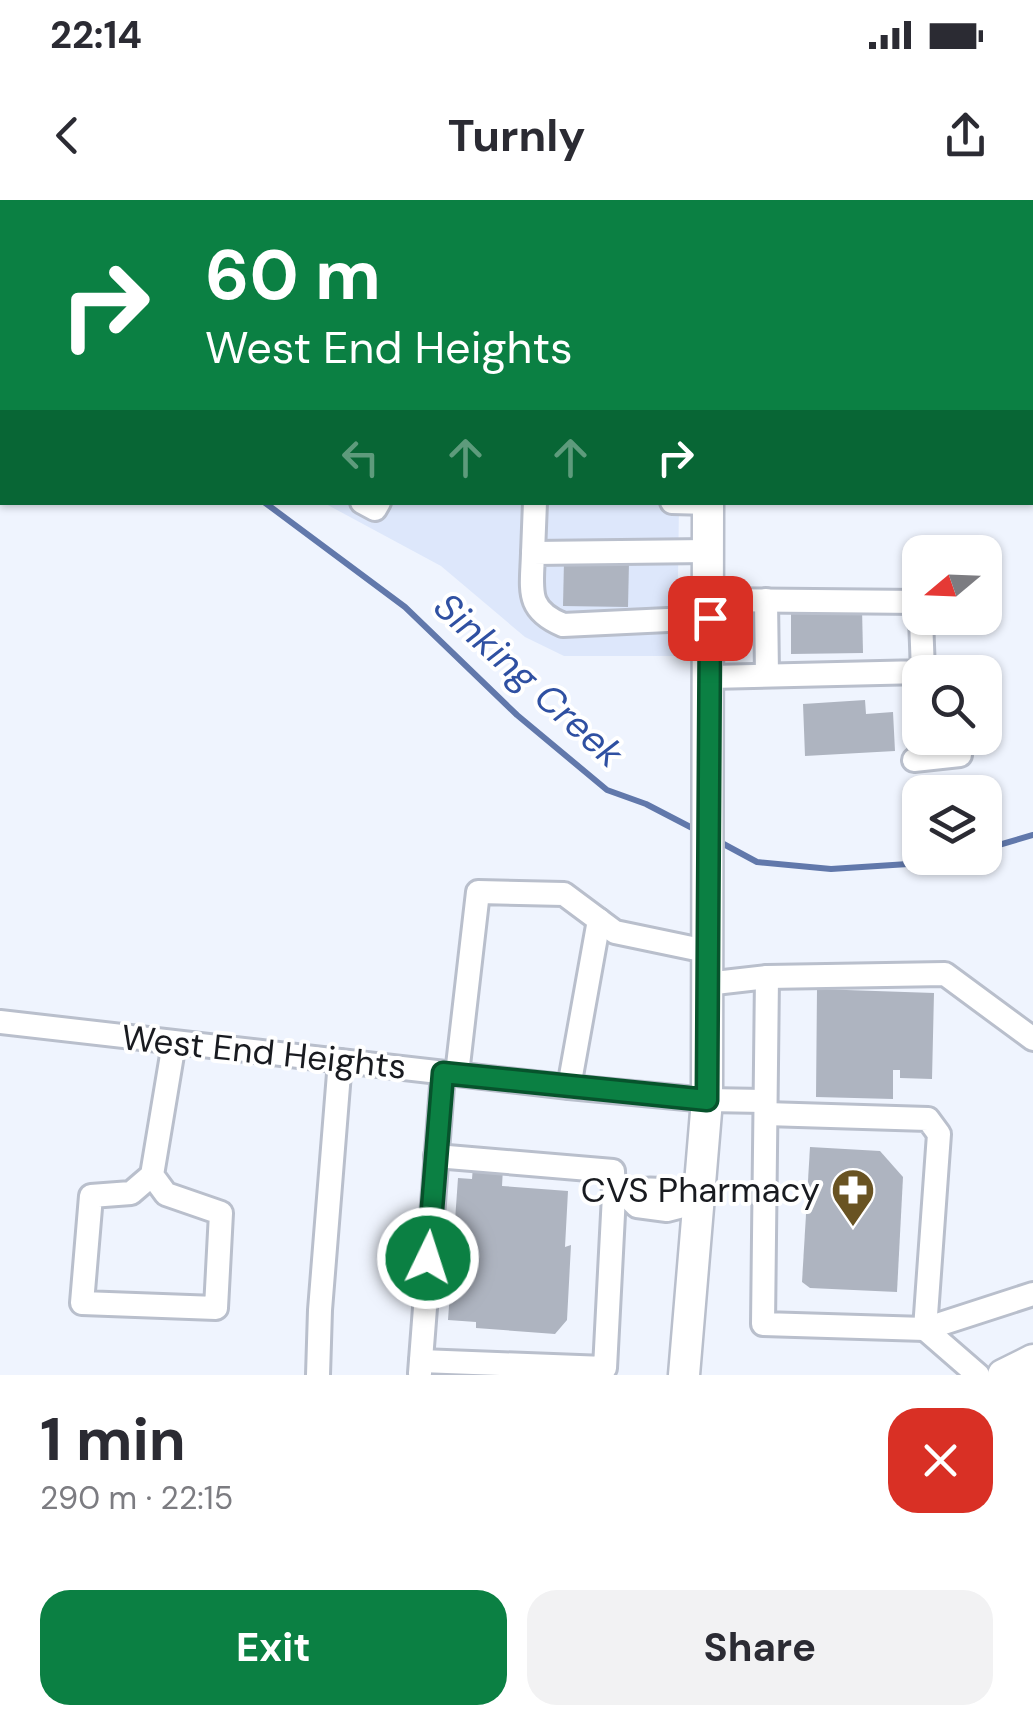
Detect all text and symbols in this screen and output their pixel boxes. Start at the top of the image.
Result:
text: 22:14 [50,10,142,60]
text: Turnly [448,106,585,165]
icon: back [40,108,95,163]
icon: share [938,108,993,163]
text: 60 m [205,230,381,321]
icon: right [40,240,170,370]
text: West End Heights [205,318,573,377]
icon: left [333,430,388,485]
icon: ahead [438,430,493,485]
icon: ahead [543,430,598,485]
icon: right [648,430,703,485]
north arrow [902,535,1002,635]
map controls [902,535,1002,875]
pin [668,576,753,661]
water label: Sinking Creek [423,581,635,779]
icon: arrive [683,591,738,646]
button: search [902,655,1002,755]
button: layers [902,775,1002,875]
street label: West End Heights [119,1014,409,1090]
place label: CVS Pharmacy [581,1167,820,1213]
pharmacy icon: CVS Pharmacy [830,1167,876,1228]
position arrow [376,1206,480,1310]
text: 1 min [40,1400,186,1479]
button: close [888,1408,993,1513]
text: 290 m · 22:15 [40,1477,233,1519]
button: Exit [40,1590,507,1705]
button: Share [527,1590,993,1705]

